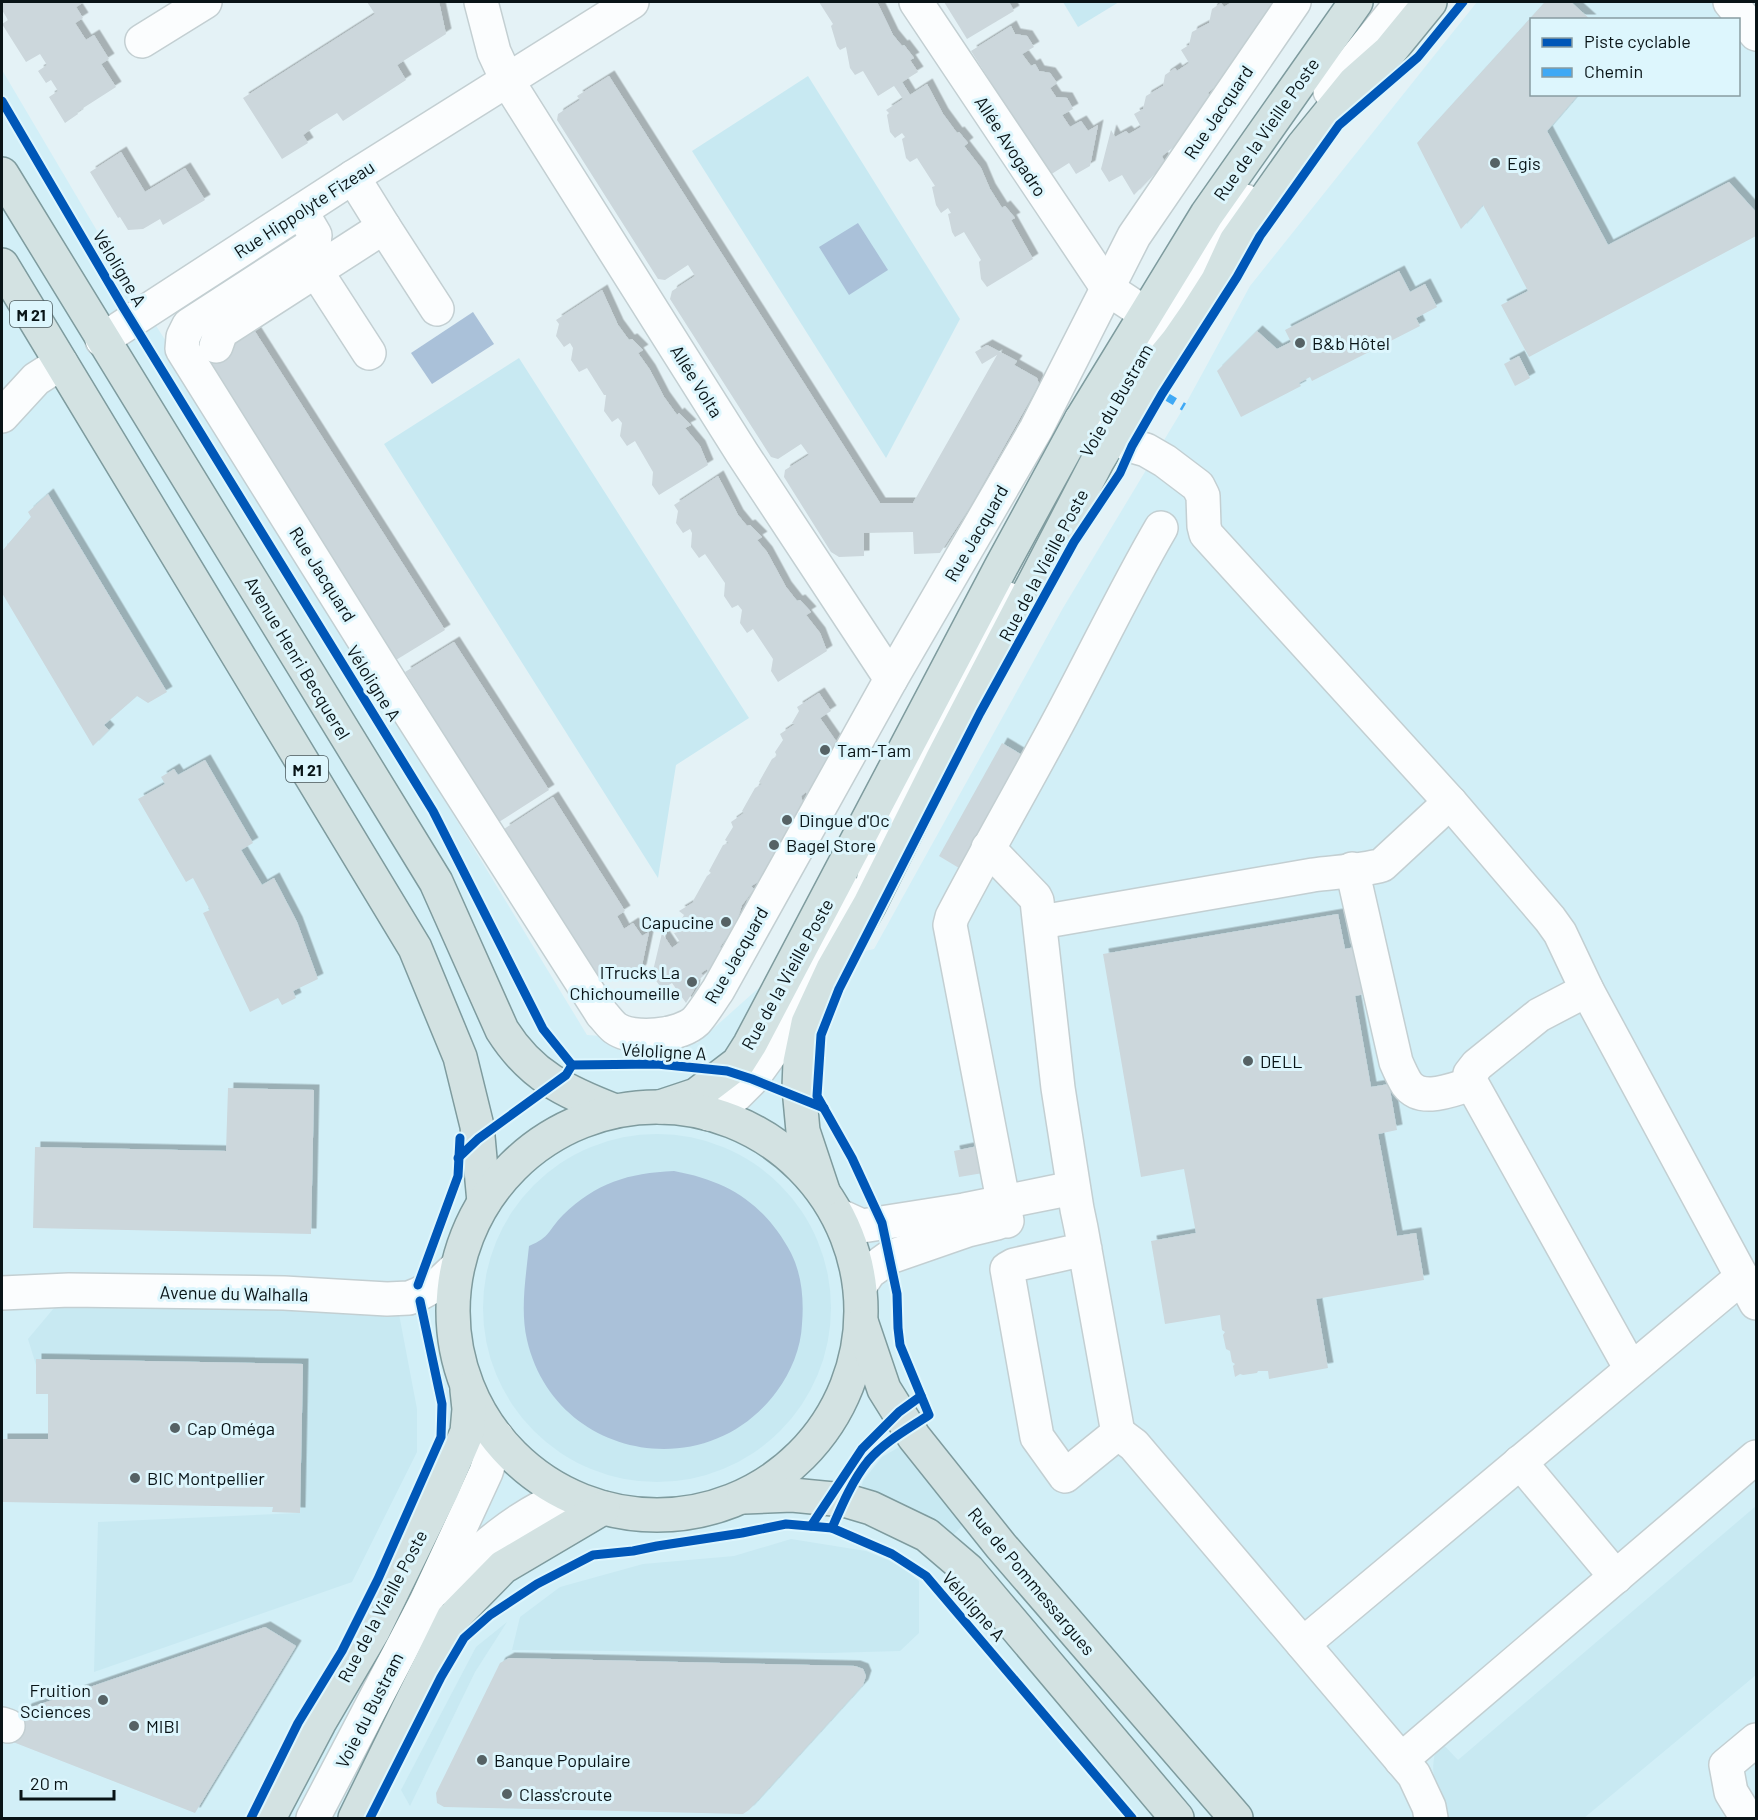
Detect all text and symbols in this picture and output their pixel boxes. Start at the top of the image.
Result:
legend [1530,18,1740,96]
text: Piste cyclable [1584,30,1691,52]
street label: Rue de la Vieille Poste [1208,53,1324,205]
text: Chemin [1584,60,1643,82]
street label: Rue Jacquard [1179,61,1257,163]
street label: Allée Avogadro [970,92,1052,200]
place label: Egis [1507,152,1541,174]
street label: Rue Hippolyte Fizeau [230,155,378,263]
marker: Egis [1488,156,1502,170]
street label: Véloligne A [89,226,151,310]
road number: M 21 [10,301,52,327]
place label: B&b Hôtel [1312,332,1390,354]
marker: B&b Hôtel [1293,336,1307,350]
street label: Voie du Bustram [1075,340,1157,460]
street label: Allée Volta [666,341,728,421]
street label: Rue Jacquard [940,481,1012,585]
street label: Rue de la Vieille Poste [994,485,1092,645]
street label: Rue Jacquard [285,522,361,626]
street label: Avenue Henri Becquerel [241,573,355,743]
street label: Véloligne A [342,641,406,725]
place label: Tam-Tam [837,739,911,761]
marker: Tam-Tam [818,743,832,757]
road number: M 21 [286,756,328,782]
place label: Dingue d'Oc [799,809,890,831]
marker: Dingue d'Oc [780,813,794,827]
place label: Bagel Store [786,834,876,856]
marker: Bagel Store [767,838,781,852]
street label: Rue de la Vieille Poste [736,895,838,1053]
street label: Rue Jacquard [700,903,772,1007]
place label: Capucine [641,911,714,933]
marker: Capucine [719,915,733,929]
place label: ITrucks La Chichoumeille [570,961,680,1004]
marker: ITrucks La Chichoumeille [685,975,699,989]
street label: Véloligne A [621,1038,707,1064]
place label: DELL [1260,1050,1302,1072]
marker: DELL [1241,1054,1255,1068]
street label: Avenue du Walhalla [160,1281,308,1305]
place label: Cap Oméga [187,1417,275,1439]
marker: Cap Oméga [168,1421,182,1435]
place label: BIC Montpellier [147,1467,265,1489]
marker: BIC Montpellier [128,1471,142,1485]
street label: Rue de Pommessargues [964,1503,1100,1659]
street label: Rue de la Vieille Poste [333,1526,431,1686]
street label: Véloligne A [938,1567,1010,1645]
street label: Voie du Bustram [330,1648,408,1772]
place label: Fruition Sciences [20,1679,91,1722]
marker: Fruition Sciences [96,1693,110,1707]
place label: MIBI [146,1715,179,1737]
marker: MIBI [127,1719,141,1733]
place label: Banque Populaire [494,1749,631,1771]
marker: Banque Populaire [475,1753,489,1767]
scale bar [21,1763,114,1801]
text: 20 m [30,1772,68,1794]
place label: Class'croute [519,1783,612,1805]
marker: Class'croute [500,1787,514,1801]

